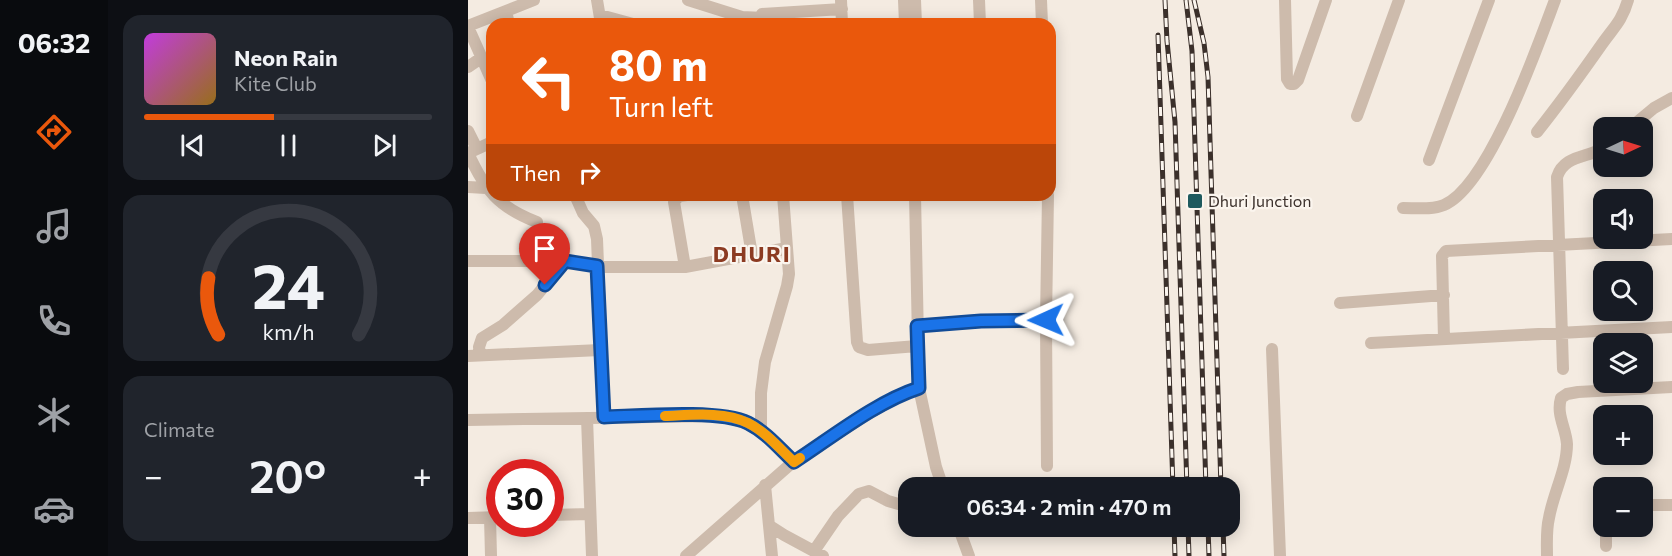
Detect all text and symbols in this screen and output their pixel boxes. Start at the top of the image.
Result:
text: 06:32 [18,26,90,59]
text: 80 m [609,38,708,90]
icon: left [510,42,588,120]
text: Neon Rain [234,44,338,71]
text: Kite Club [234,71,317,95]
text: Turn left [609,90,713,123]
icon: directions [33,111,75,153]
north arrow [1593,117,1653,177]
map controls [1593,117,1653,537]
icon: previous [176,129,209,162]
icon: pause [272,129,305,162]
icon: next [368,129,401,162]
icon: right [573,156,606,189]
text: Then [510,159,561,186]
button: sound [1593,189,1653,249]
place label: Dhuri Junction [1208,191,1312,210]
marker: Dhuri Junction [1186,192,1204,210]
icon: music [33,205,75,247]
pin [519,223,570,285]
icon: arrive [528,232,561,265]
district label: DHURI [713,240,791,267]
text: 24 [252,246,324,322]
button: search [1593,261,1653,321]
position arrow [1014,288,1078,352]
icon: phone [33,300,75,342]
text: km/h [262,318,314,344]
button: layers [1593,333,1653,393]
icon: climate [33,394,75,436]
button: + [1593,405,1653,465]
text: Climate [144,417,214,441]
text: 20° [249,447,326,502]
text: − [144,454,163,495]
text: + [413,454,432,495]
speed limit sign: 30 [486,459,564,537]
button: − [1593,477,1653,537]
icon: car [33,488,75,530]
text: 06:34 · 2 min · 470 m [967,493,1171,520]

